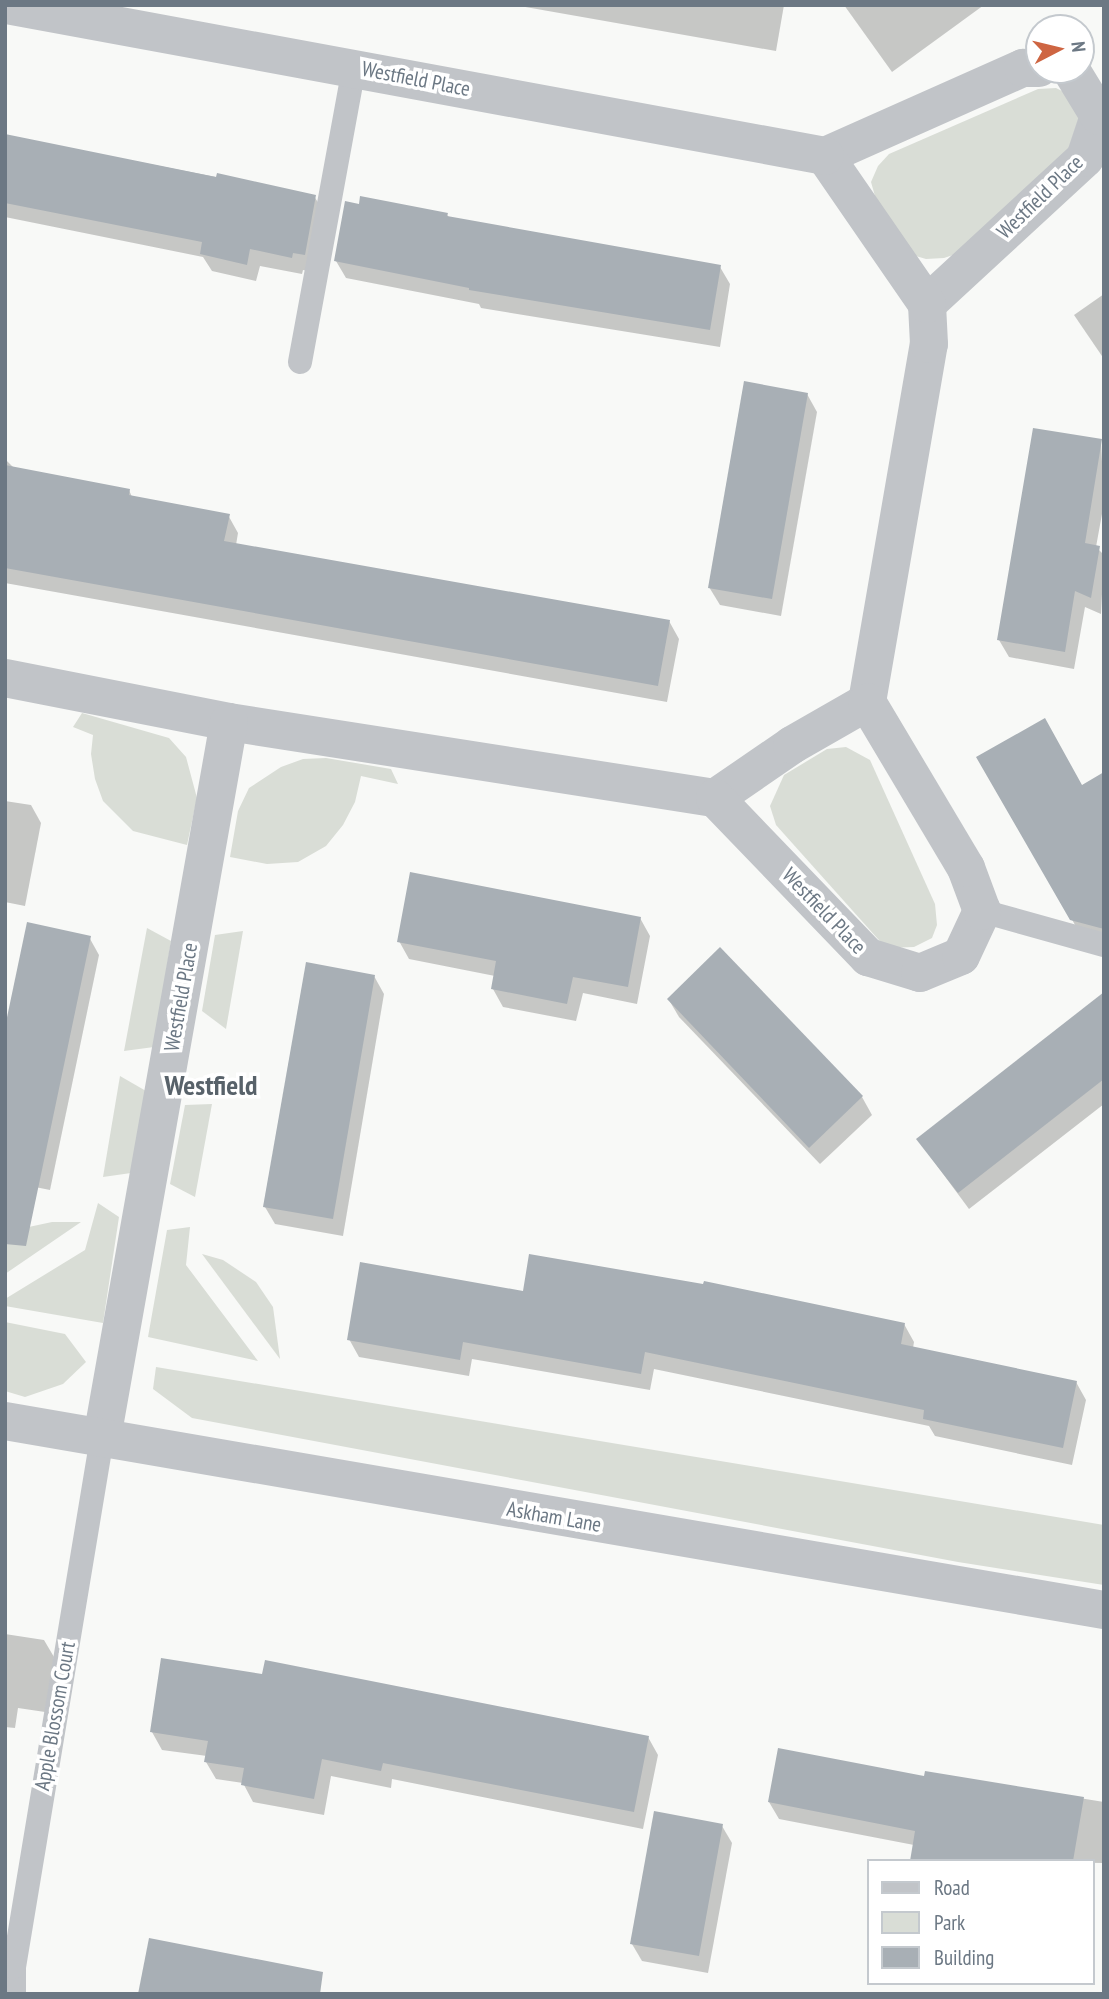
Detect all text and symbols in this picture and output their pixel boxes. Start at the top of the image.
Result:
north arrow [1025,14,1095,84]
text: N [1066,40,1091,53]
street label: Westfield Place [360,56,472,102]
street label: Westfield Place [992,150,1088,244]
street label: Westfield Place [777,863,871,959]
street label: Westfield Place [159,941,203,1053]
district label: Westfield [165,1068,257,1102]
street label: Askham Lane [505,1496,603,1538]
street label: Apple Blossom Court [30,1640,80,1792]
legend [867,1859,1095,1985]
text: Road [934,1874,970,1901]
text: Park [934,1909,965,1936]
text: Building [934,1944,994,1971]

